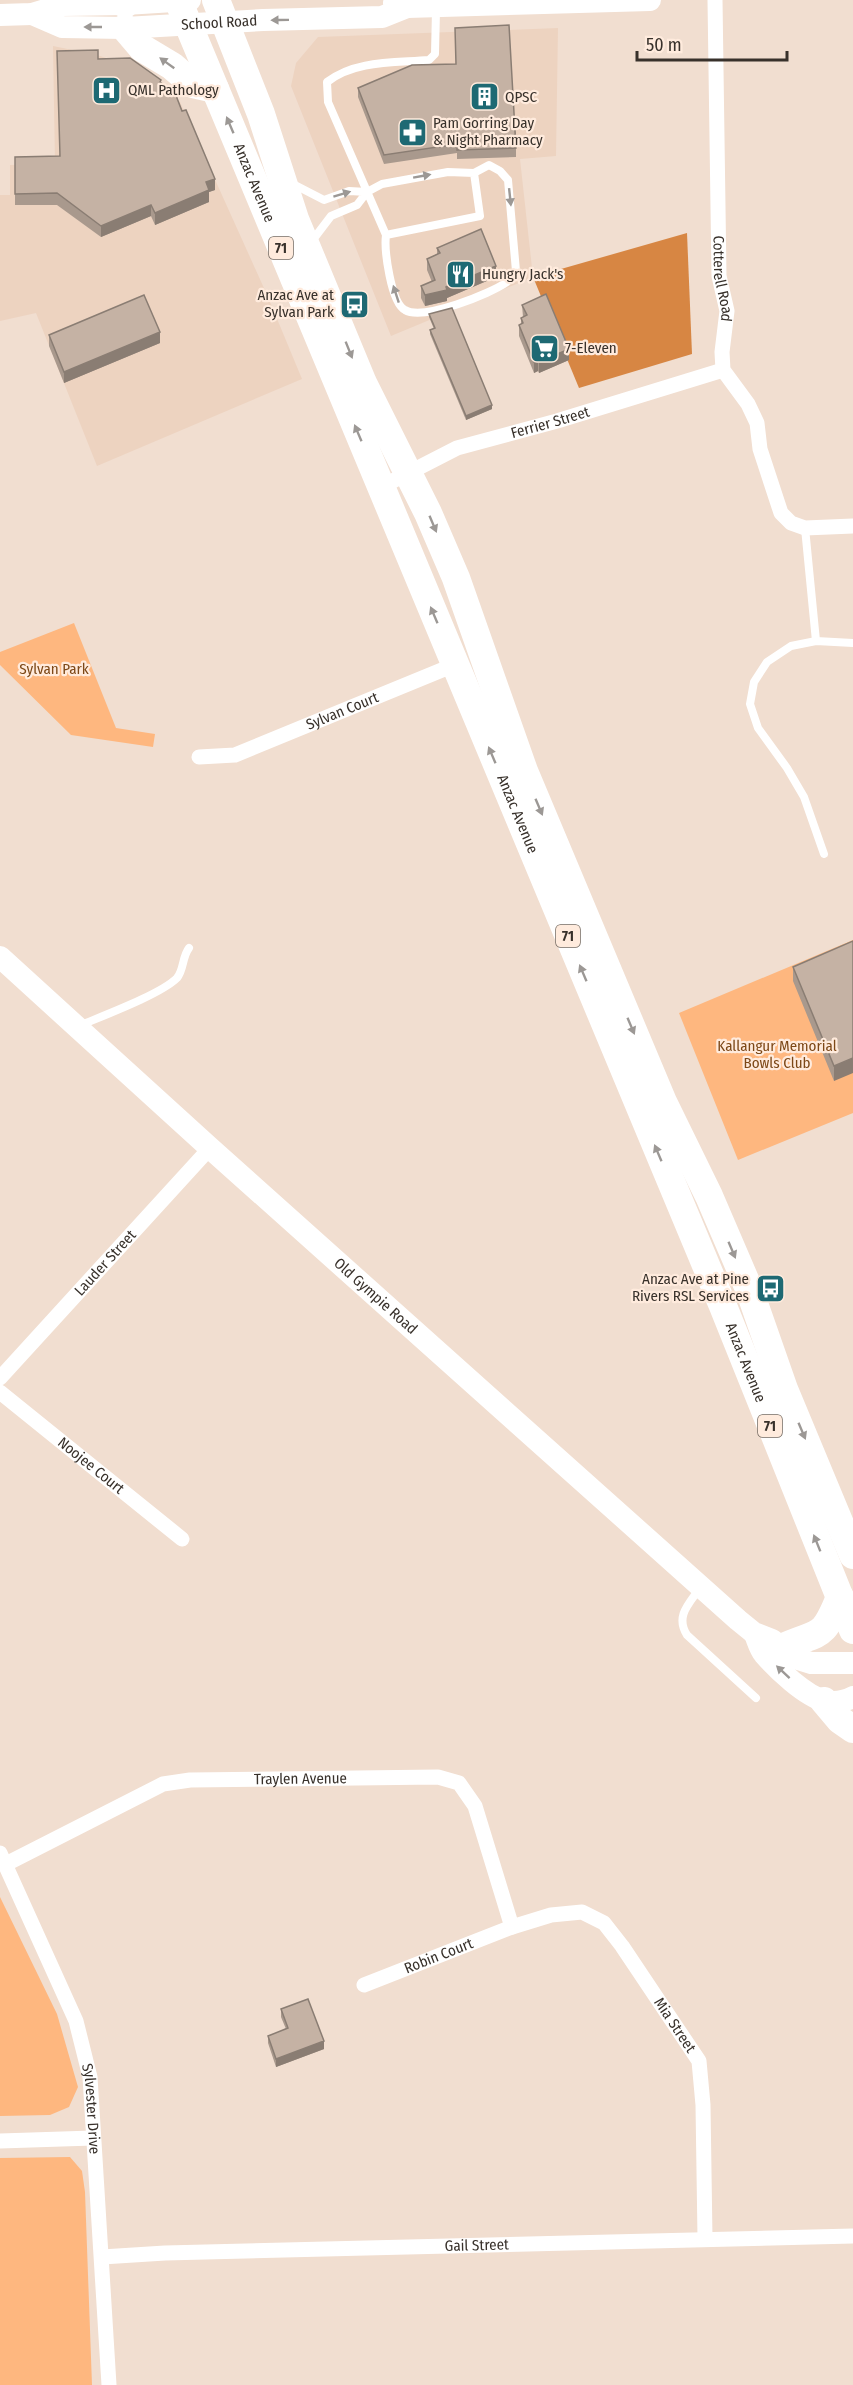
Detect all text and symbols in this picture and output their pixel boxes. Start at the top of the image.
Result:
street label: School Road [181,11,258,34]
one-way arrow [271,15,290,24]
one-way arrow [84,22,103,32]
scale bar [637,24,787,62]
text: 50 m [646,34,682,56]
one-way arrow [159,57,175,69]
hospital icon: QML Pathology [91,74,123,106]
place label: QML Pathology [128,81,219,99]
building icon: QPSC [468,81,500,113]
place label: QPSC [505,88,537,106]
place label: Pam Gorring Day & Night Pharmacy [433,114,543,149]
one-way arrow [225,116,235,134]
pharmacy icon: Pam Gorring Day & Night Pharmacy [396,116,428,148]
street label: Anzac Avenue [230,141,279,225]
one-way arrow [413,172,432,181]
one-way arrow [505,187,515,206]
one-way arrow [333,189,351,198]
street label: Cotterell Road [709,235,736,323]
road number: 71 [269,237,293,259]
restaurant icon: Hungry Jack's [445,258,477,290]
place label: Hungry Jack's [482,265,563,283]
one-way arrow [391,285,400,303]
place label: Anzac Ave at Sylvan Park [257,286,334,321]
bus stop icon: Anzac Ave at Sylvan Park [339,288,371,320]
supermarket icon: 7-Eleven [528,332,560,364]
place label: 7-Eleven [565,339,617,357]
one-way arrow [345,341,354,359]
street label: Ferrier Street [509,403,592,442]
one-way arrow [353,424,363,442]
one-way arrow [428,516,438,534]
one-way arrow [430,607,439,624]
park label: Sylvan Park [19,660,89,678]
street label: Sylvan Court [304,688,381,734]
one-way arrow [487,745,497,763]
street label: Anzac Avenue [493,772,542,856]
one-way arrow [535,798,544,816]
road number: 71 [556,925,580,947]
one-way arrow [578,964,588,982]
one-way arrow [627,1017,636,1035]
park label: Kallangur Memorial Bowls Club [717,1037,837,1072]
one-way arrow [653,1144,663,1162]
street label: Lauder Street [71,1226,140,1299]
one-way arrow [727,1241,737,1259]
street label: Old Gympie Road [330,1254,421,1338]
place label: Anzac Ave at Pine Rivers RSL Services [632,1270,749,1305]
bus stop icon: Anzac Ave at Pine Rivers RSL Services [754,1272,786,1304]
street label: Anzac Avenue [722,1320,770,1405]
road number: 71 [758,1415,782,1437]
one-way arrow [797,1423,807,1441]
street label: Noojee Court [54,1433,128,1498]
one-way arrow [812,1534,821,1552]
one-way arrow [776,1665,791,1679]
street label: Traylen Avenue [254,1769,347,1788]
street label: Robin Court [402,1934,476,1977]
street label: Mia Street [650,1994,700,2056]
street label: Sylvester Drive [78,2062,104,2155]
street label: Gail Street [444,2236,509,2255]

